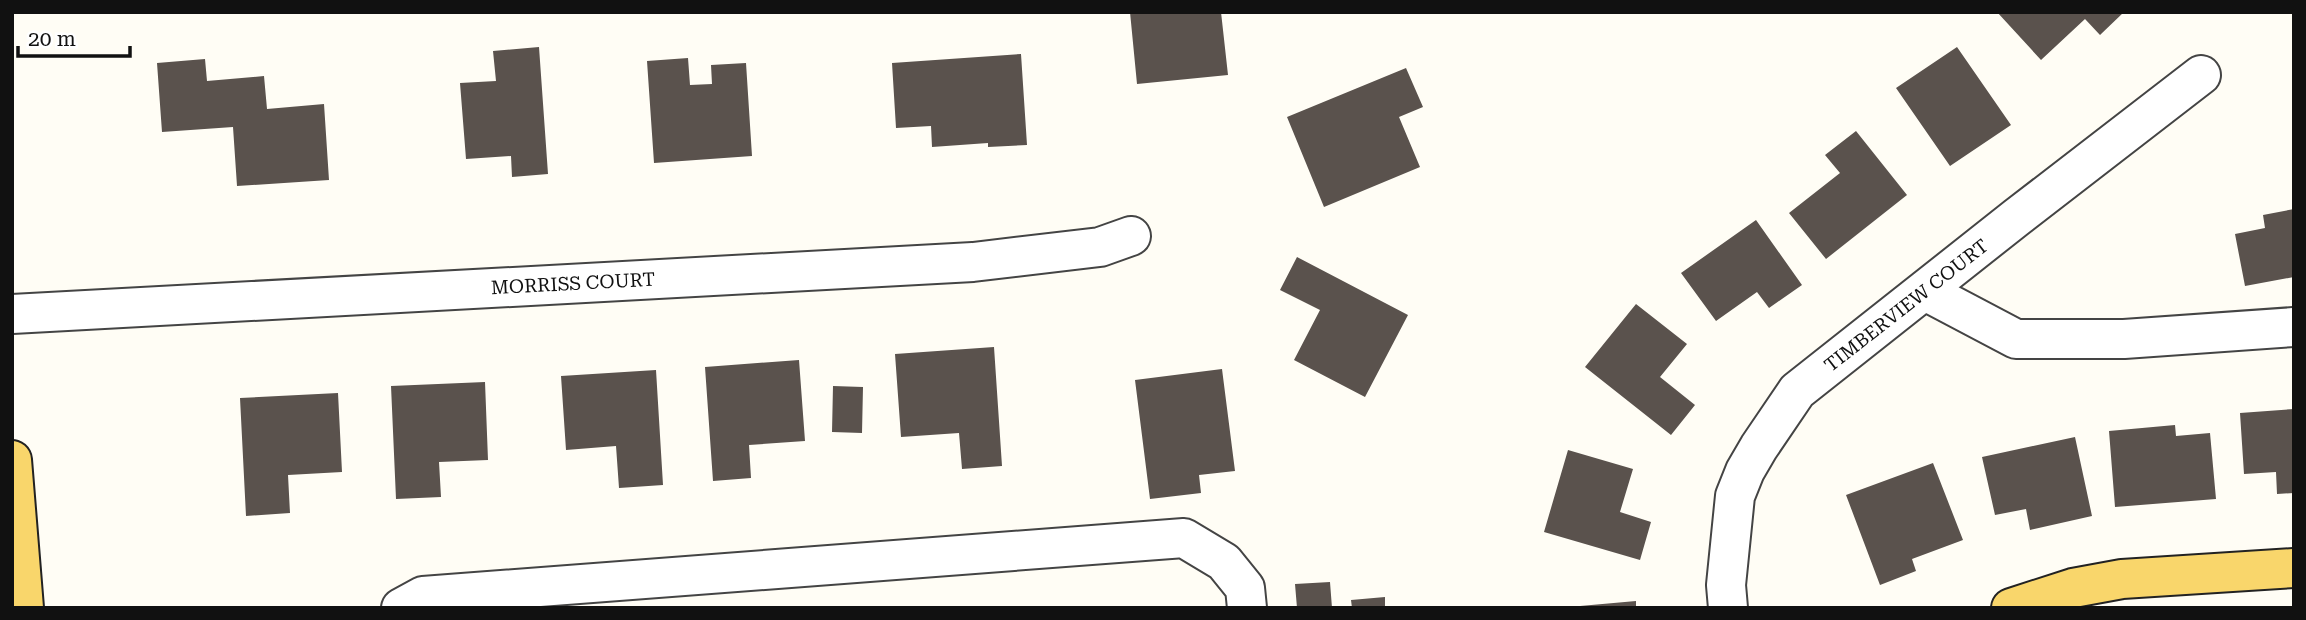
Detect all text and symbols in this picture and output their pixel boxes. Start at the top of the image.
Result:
scale bar [18,14,130,58]
text: 20 m [28,27,76,51]
street label: TIMBERVIEW COURT [1820,234,1993,377]
street label: MORRISS COURT [490,268,656,299]

